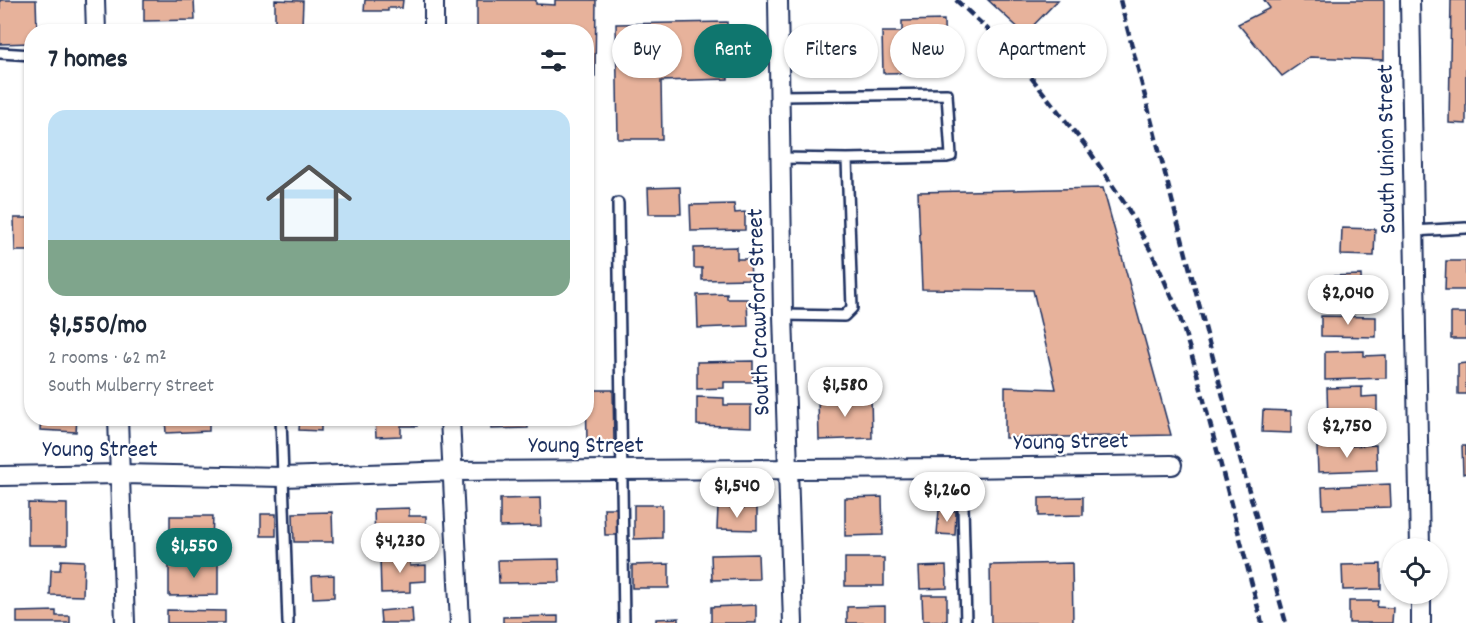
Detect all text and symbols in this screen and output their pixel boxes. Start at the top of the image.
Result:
chip: Buy [612,24,682,78]
chip: Rent [694,24,772,78]
chip: Filters [784,24,878,78]
chip: New [890,24,965,78]
chip: Apartment [977,24,1107,78]
text: 7 homes [48,42,128,79]
icon: filters [537,44,570,77]
street label: South Union Street [1370,64,1406,234]
icon: home [255,149,363,257]
street label: South Crawford Street [739,208,781,416]
pin: $2,040 [1299,275,1397,326]
text: $2,040 [1322,280,1374,308]
text: $1,550/mo [48,308,147,345]
text: 2 rooms · 62 m² [48,345,167,373]
pin: $1,580 [796,367,894,418]
text: $1,580 [822,372,868,400]
text: South Mulberry Street [48,373,214,401]
pin: $2,750 [1298,408,1396,459]
text: $2,750 [1322,413,1372,441]
street label: Young Street [1013,425,1129,461]
street label: Young Street [528,430,644,464]
street label: Young Street [42,434,158,468]
pin: $1,540 [688,468,786,519]
pin: $1,260 [898,472,996,523]
text: $1,540 [714,473,760,501]
text: $1,260 [923,477,971,505]
pin: $4,230 [351,523,449,574]
pin: $1,550 [145,528,243,579]
text: $4,230 [375,528,425,556]
text: $1,550 [170,533,218,561]
map controls [1382,538,1448,604]
button: locate [1382,538,1448,604]

